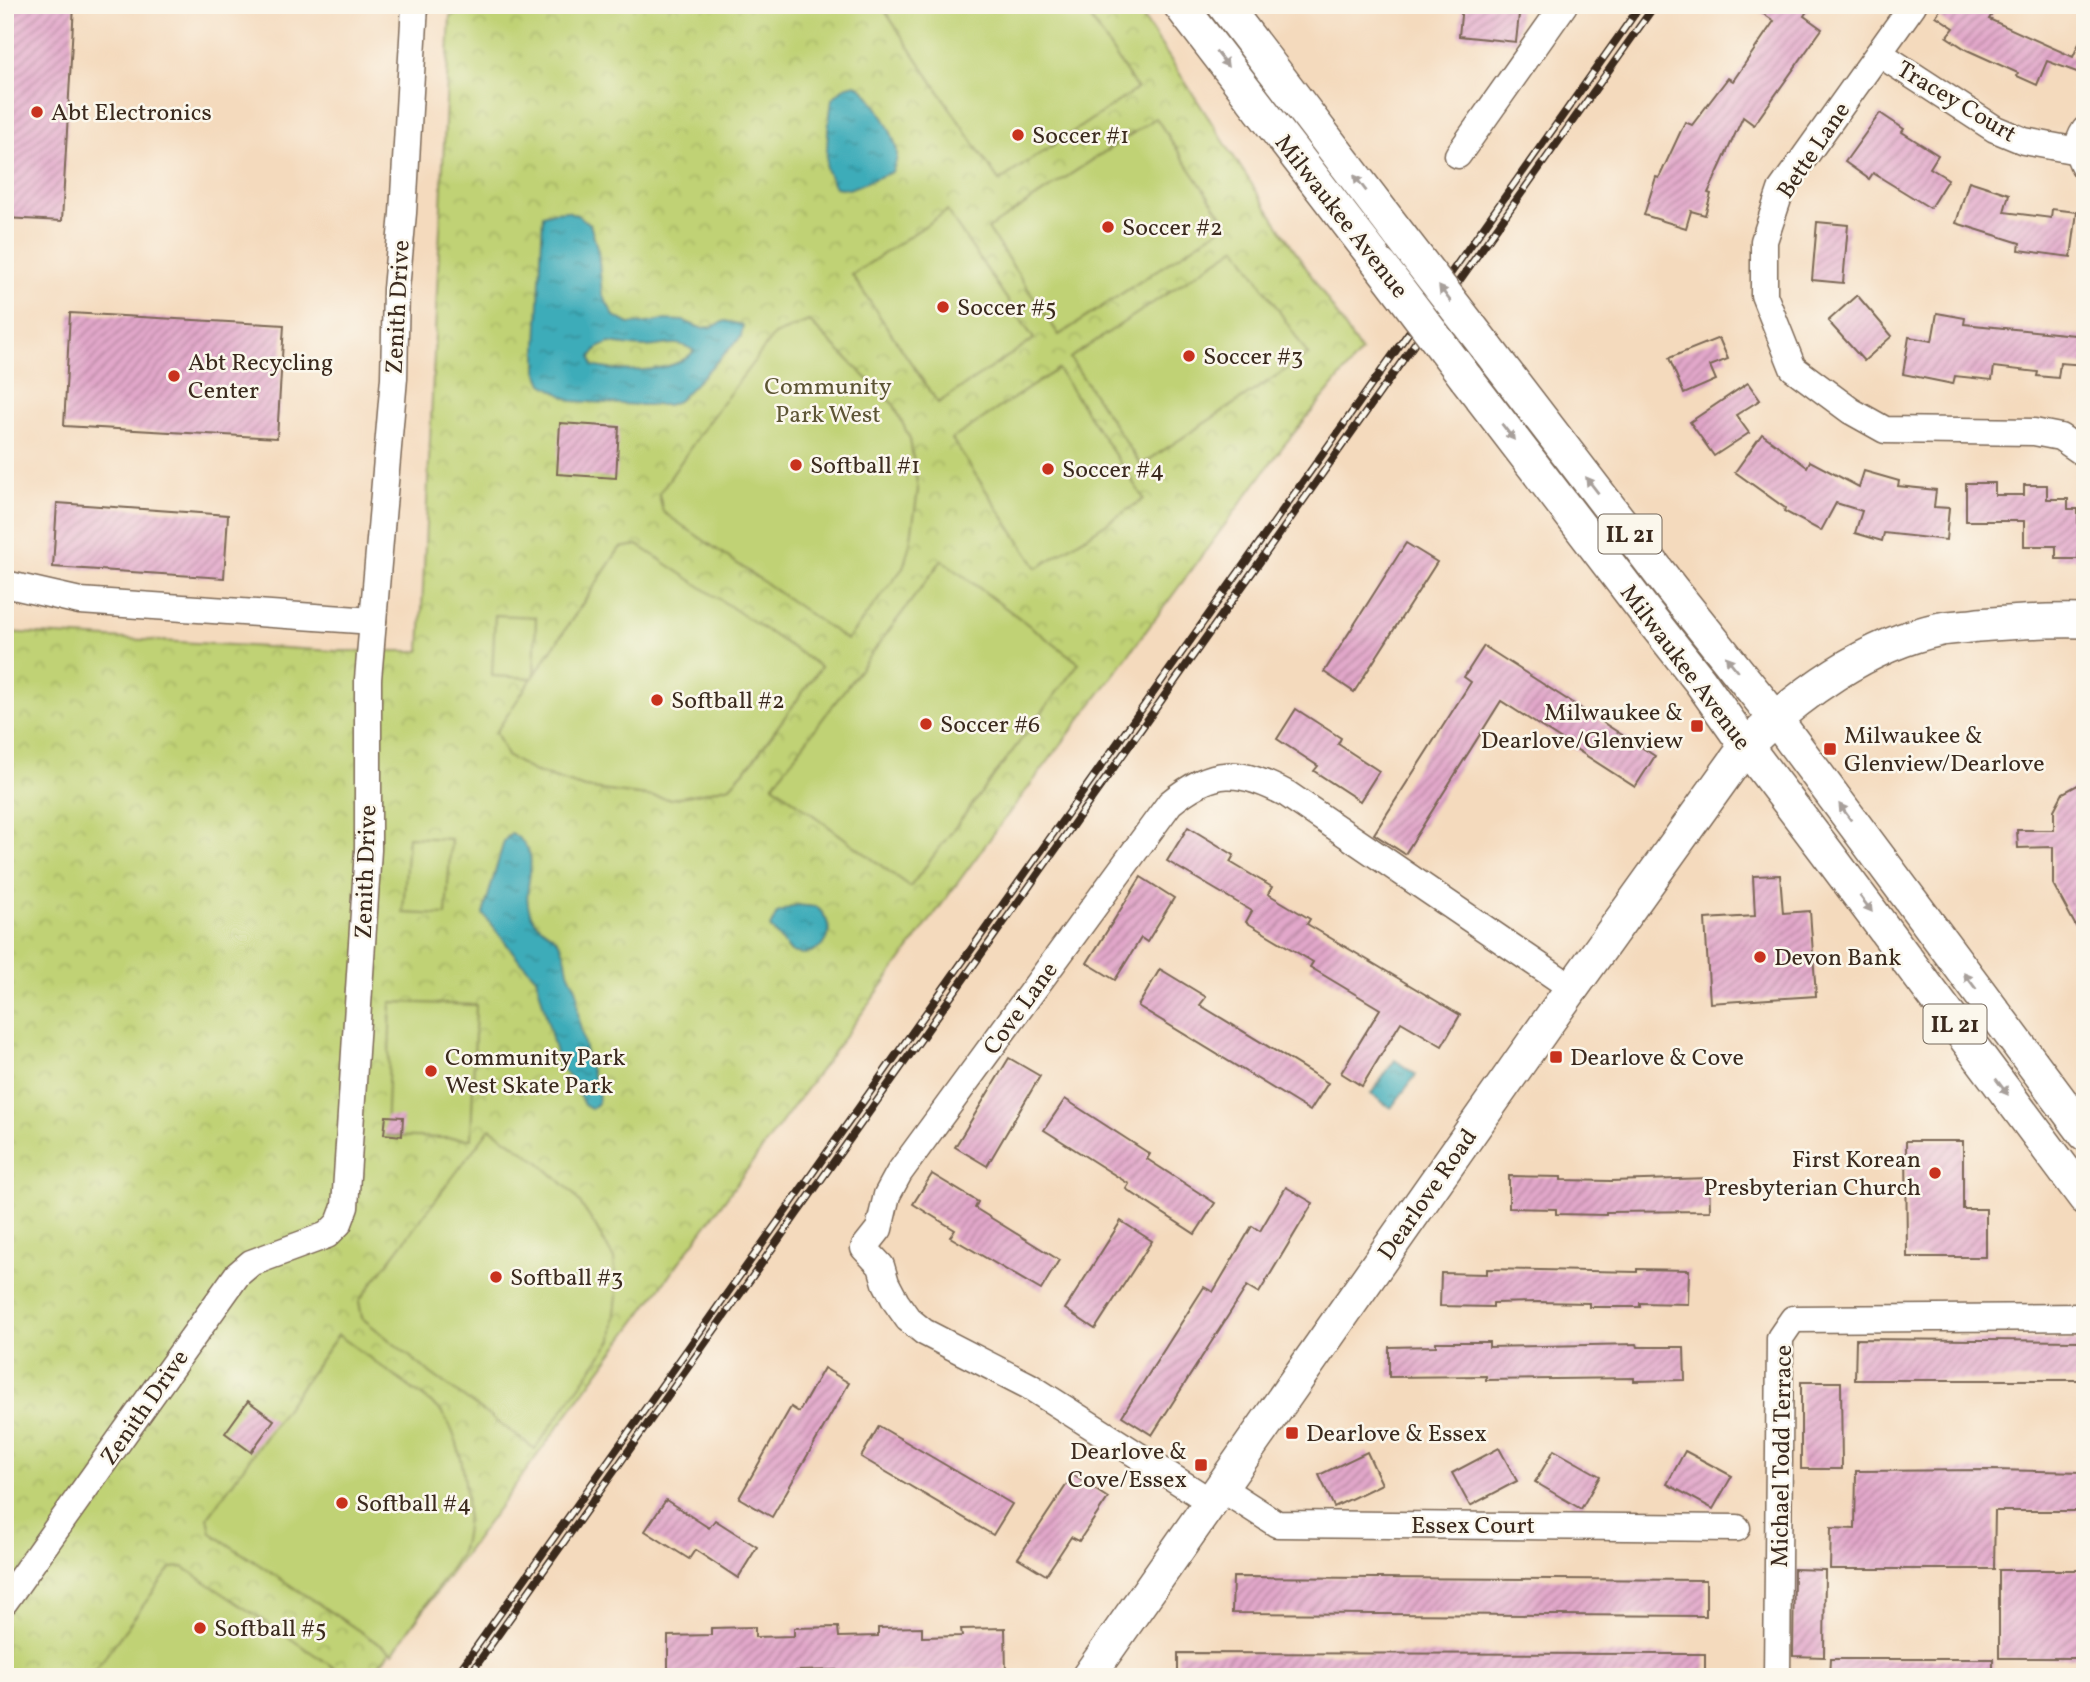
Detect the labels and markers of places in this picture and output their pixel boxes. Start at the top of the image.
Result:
place label: Abt Electronics [51,97,212,131]
marker: Abt Electronics [29,104,45,120]
place label: Soccer #1 [1032,120,1129,154]
marker: Soccer #1 [1010,127,1026,143]
place label: Soccer #2 [1122,212,1223,246]
marker: Soccer #2 [1100,219,1116,235]
place label: Soccer #5 [957,292,1056,326]
marker: Soccer #5 [935,299,951,315]
place label: Soccer #3 [1203,341,1303,375]
place label: Abt Recycling Center [188,347,333,409]
marker: Soccer #3 [1181,348,1197,364]
marker: Abt Recycling Center [166,368,182,384]
place label: Softball #1 [810,450,920,484]
place label: Soccer #4 [1062,454,1164,488]
marker: Softball #1 [788,457,804,473]
marker: Soccer #4 [1040,461,1056,477]
place label: Softball #2 [671,685,785,719]
marker: Softball #2 [649,692,665,708]
place label: Milwaukee & Dearlove/Glenview [1481,697,1683,759]
place label: Soccer #6 [940,709,1040,743]
marker: Soccer #6 [918,716,934,732]
marker: Milwaukee & Dearlove/Glenview [1689,718,1705,734]
place label: Milwaukee & Glenview/Dearlove [1844,720,2045,782]
marker: Milwaukee & Glenview/Dearlove [1822,741,1838,757]
place label: Devon Bank [1774,942,1901,976]
marker: Devon Bank [1752,949,1768,965]
place label: Community Park West Skate Park [445,1042,626,1104]
place label: Dearlove & Cove [1570,1042,1744,1076]
marker: Dearlove & Cove [1548,1049,1564,1065]
marker: Community Park West Skate Park [423,1063,439,1079]
place label: First Korean Presbyterian Church [1704,1144,1921,1206]
marker: First Korean Presbyterian Church [1927,1165,1943,1181]
place label: Softball #3 [510,1262,623,1296]
marker: Softball #3 [488,1269,504,1285]
place label: Dearlove & Essex [1306,1418,1487,1452]
marker: Dearlove & Essex [1284,1425,1300,1441]
place label: Dearlove & Cove/Essex [1067,1436,1187,1498]
marker: Dearlove & Cove/Essex [1193,1457,1209,1473]
place label: Softball #4 [356,1488,471,1522]
marker: Softball #4 [334,1495,350,1511]
place label: Softball #5 [214,1613,327,1647]
marker: Softball #5 [192,1620,208,1636]

